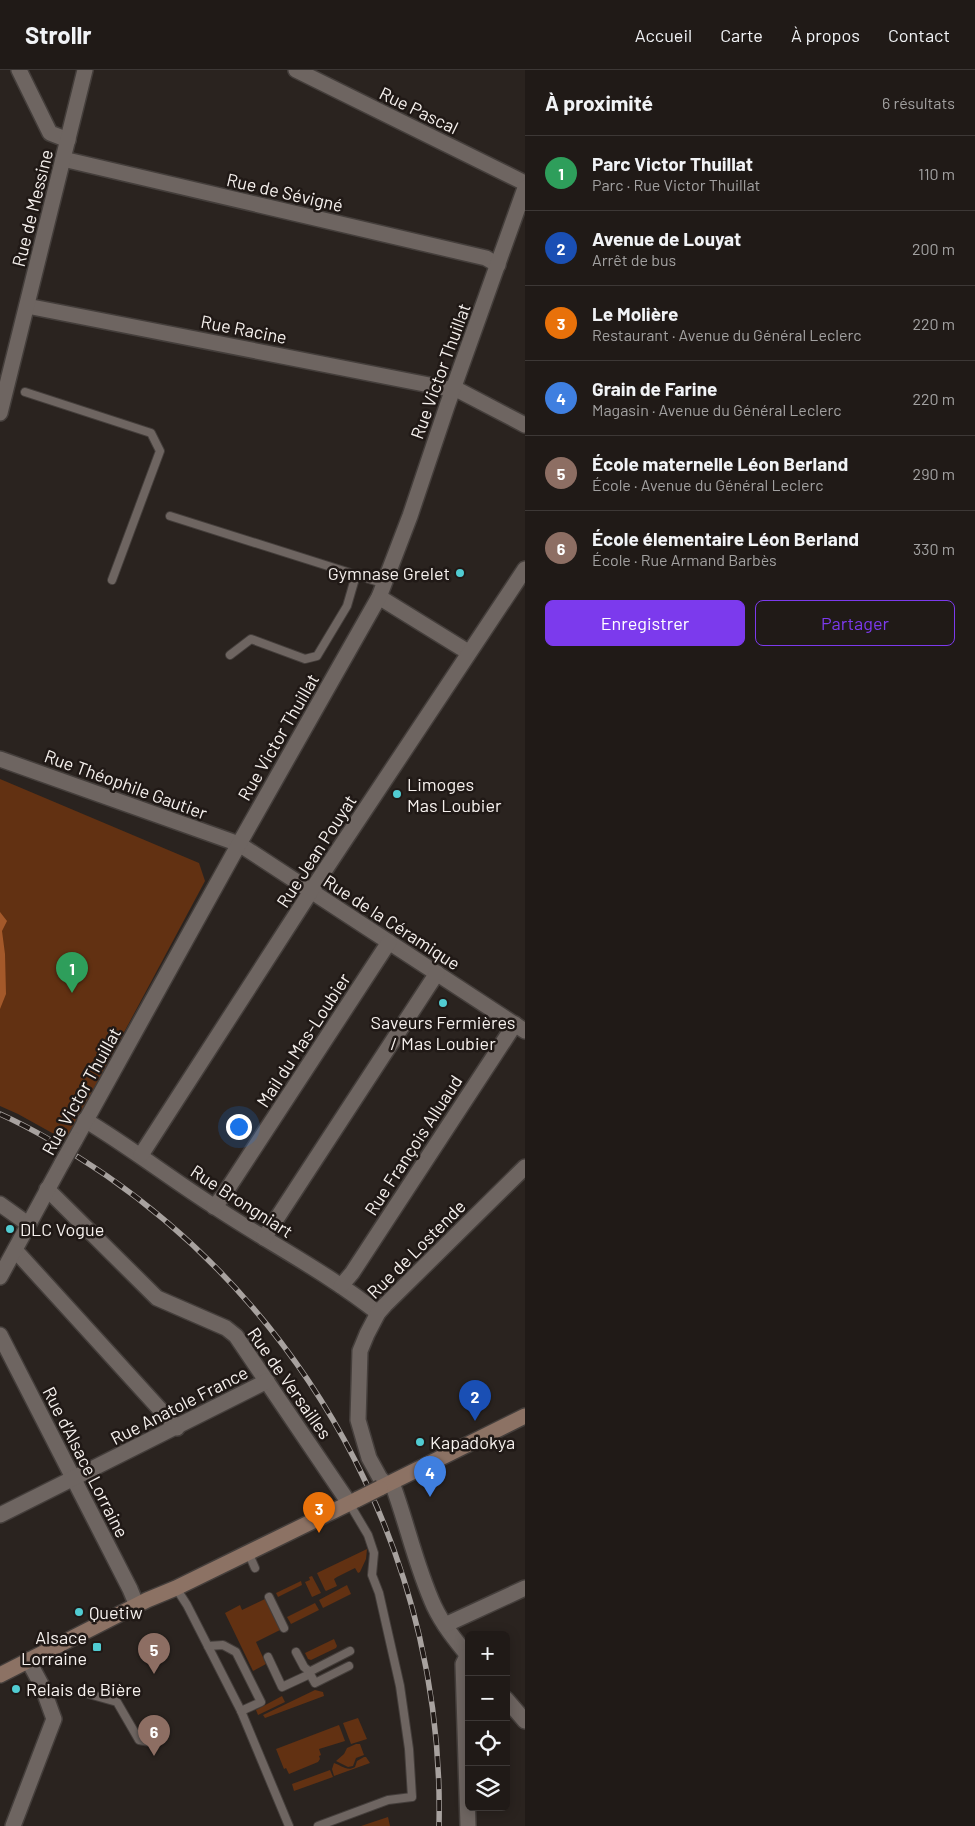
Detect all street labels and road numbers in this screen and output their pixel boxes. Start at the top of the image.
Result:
street label: Rue Pascal [376,81,462,139]
street label: Rue de Messine [7,147,57,269]
street label: Rue de Sévigné [225,168,345,216]
street label: Rue Victor Thuillat [405,300,475,442]
street label: Rue Racine [199,310,289,348]
street label: Rue Victor Thuillat [233,670,323,804]
street label: Rue Théophile Gautier [42,744,211,824]
street label: Rue Jean Pouyat [271,791,361,911]
street label: Rue de la Céramique [319,870,465,974]
street label: Mail du Mas-Loubier [251,968,355,1111]
street label: Rue Victor Thuillat [37,1023,125,1159]
street label: Rue François Alluaud [359,1071,467,1219]
street label: Rue Brongniart [187,1160,297,1242]
street label: Rue de Lostende [362,1195,470,1303]
street label: Rue de Versailles [243,1323,337,1443]
street label: Rue Anatole France [107,1361,251,1449]
street label: Rue d'Alsace Lorraine [38,1383,134,1541]

